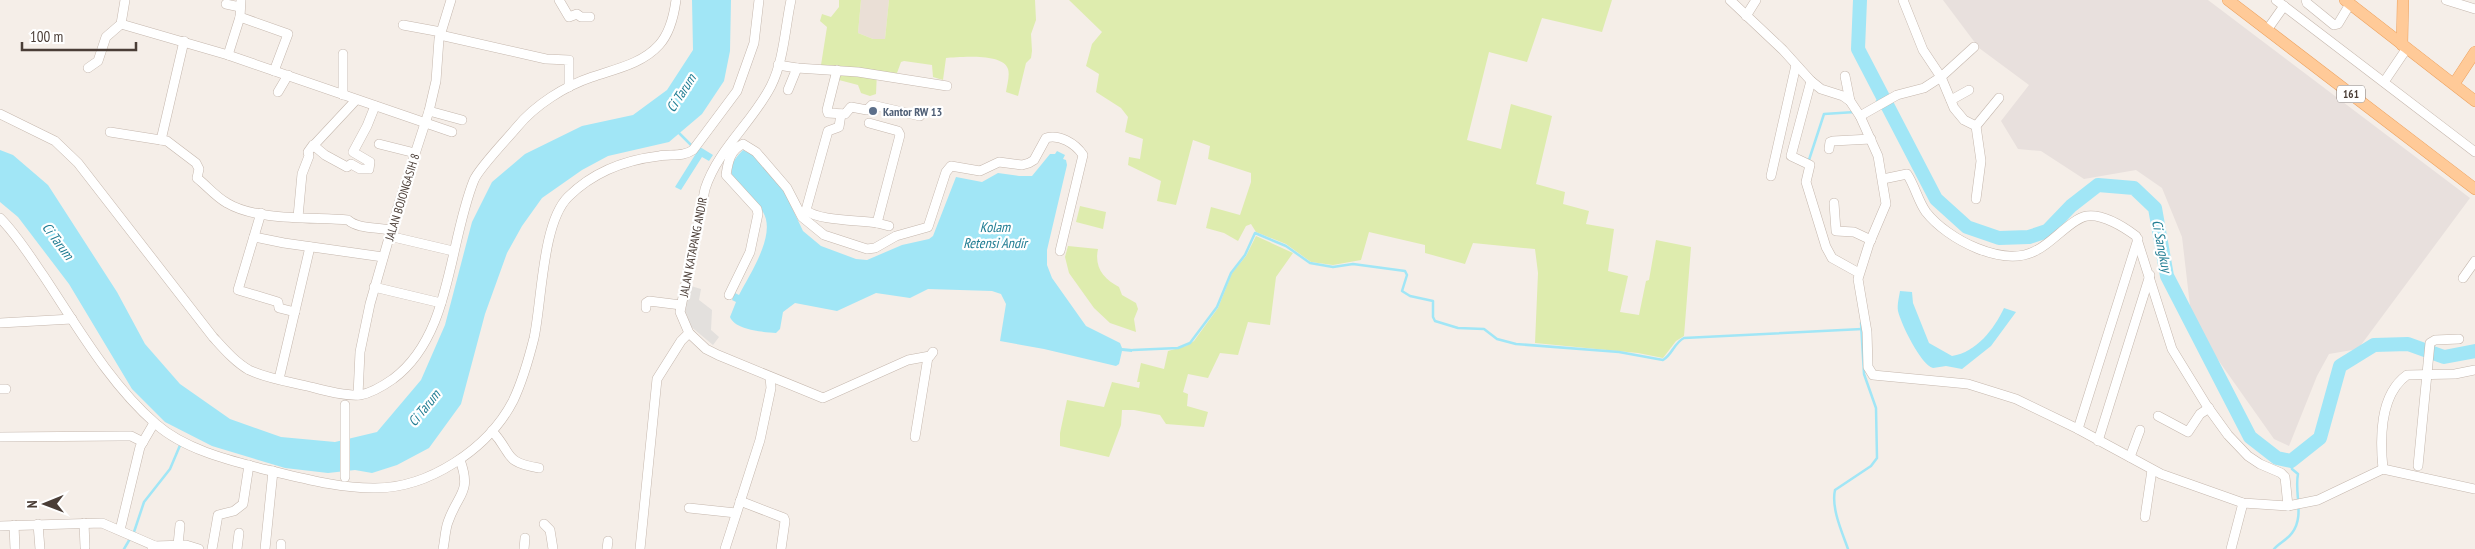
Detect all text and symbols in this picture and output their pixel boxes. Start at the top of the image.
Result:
scale bar [22,20,136,52]
text: 100 m [30,27,63,46]
water label: Ci Tarum [662,70,700,115]
road number: 161 [2337,86,2365,102]
place label: Kantor RW 13 [883,104,942,119]
marker: Kantor RW 13 [867,105,879,117]
street label: JALAN BOJONGASIH 8 [381,152,422,243]
street label: JALAN KATAPANG ANDIR [676,196,710,299]
water label: Kolam Retensi Andir [963,218,1029,252]
water label: Ci Sangkuy [2148,218,2176,275]
water label: Ci Tarum [38,219,78,264]
water label: Ci Tarum [404,385,445,430]
north arrow [20,479,70,529]
text: N [23,500,41,508]

